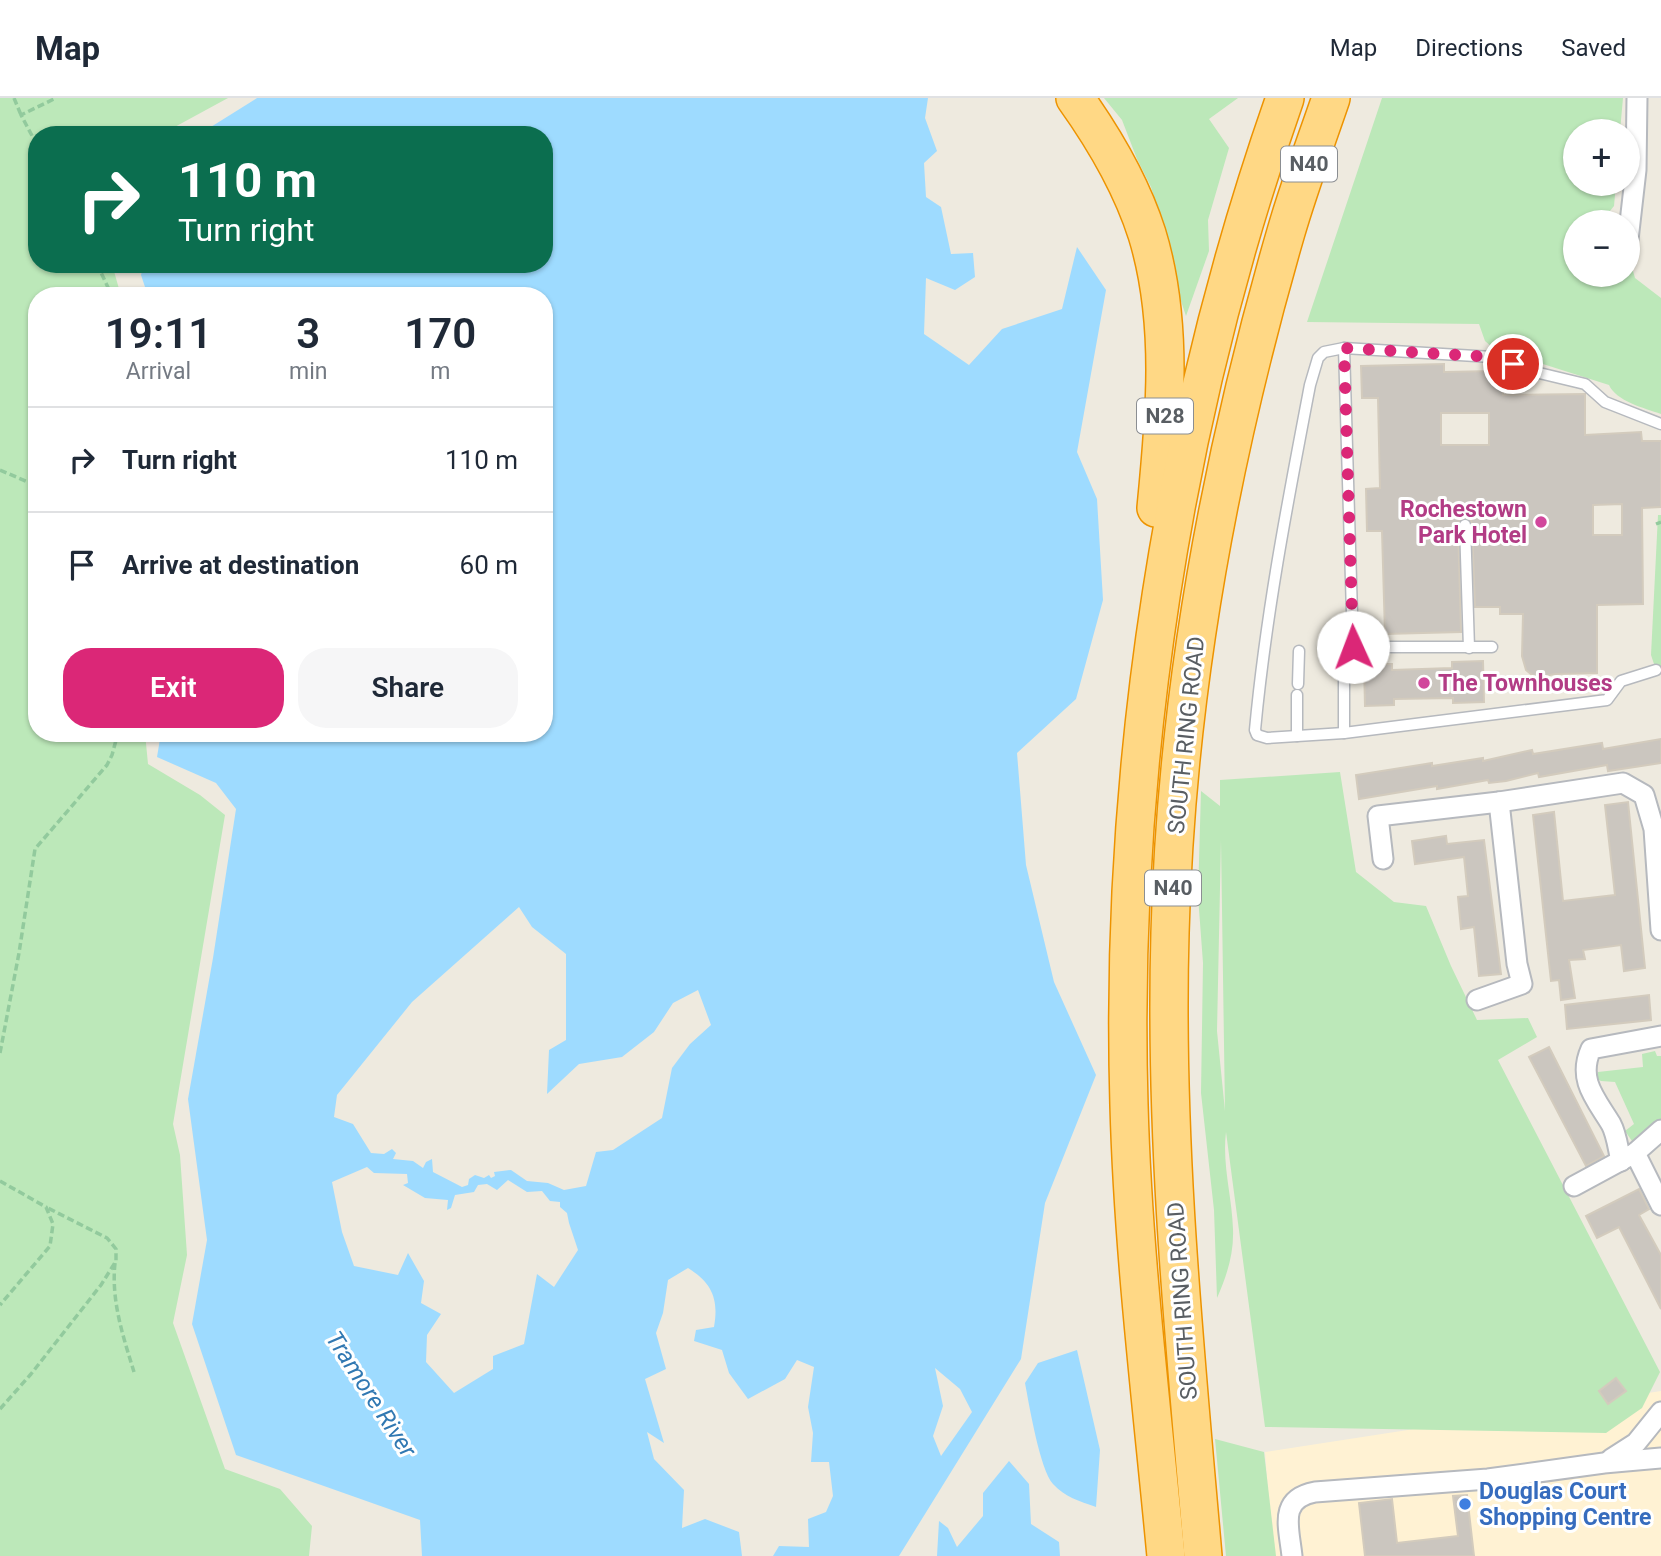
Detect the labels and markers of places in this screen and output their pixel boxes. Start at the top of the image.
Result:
pin [1483,334,1543,394]
place label: Rochestown Park Hotel [1400,496,1527,549]
marker: Rochestown Park Hotel [1533,514,1549,530]
place label: The Townhouses [1438,670,1613,697]
marker: The Townhouses [1416,675,1432,691]
place label: Douglas Court Shopping Centre [1479,1478,1652,1531]
marker: Douglas Court Shopping Centre [1457,1496,1473,1512]

